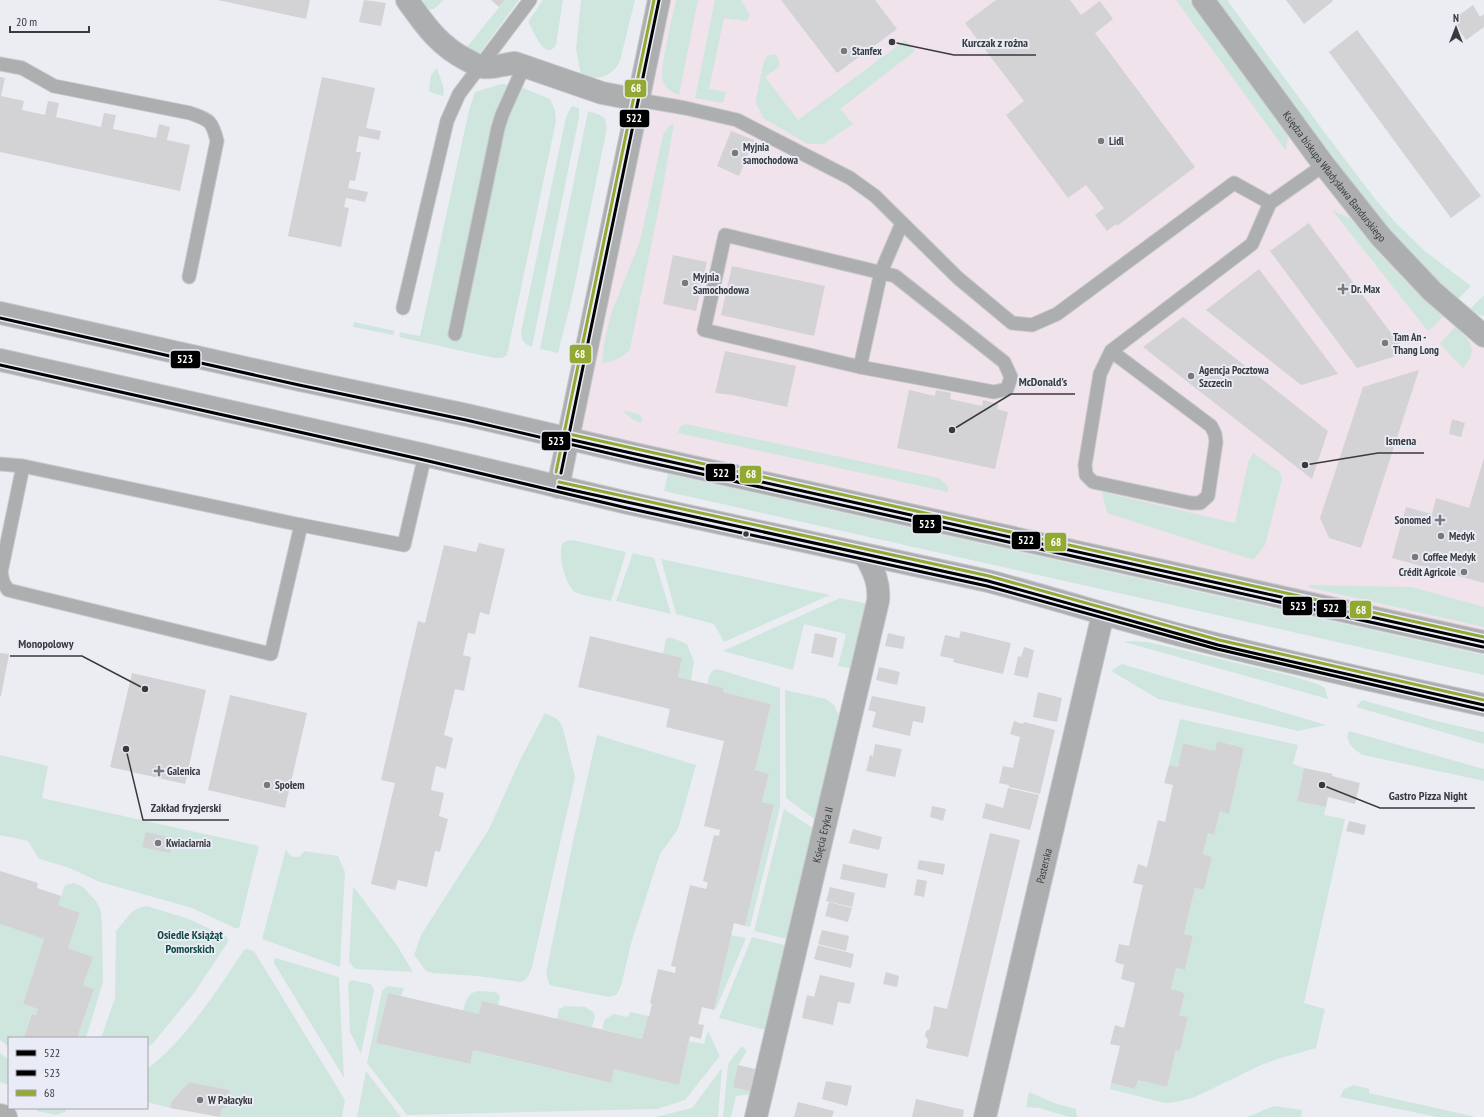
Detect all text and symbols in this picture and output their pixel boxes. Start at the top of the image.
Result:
scale bar [10,8,89,34]
north arrow [1436,8,1476,48]
text: N [1453,11,1459,25]
text: 20 m [16,14,37,29]
callout: Kurczak z rożna [954,31,1036,55]
text: Kurczak z rożna [962,35,1028,50]
place label: Stanfex [852,44,882,58]
marker: Stanfex [839,46,849,56]
line badge: 68 [624,79,647,98]
text: 68 [631,81,641,95]
street label: Księdza biskupa Władysława Bandurskiego [1280,108,1389,245]
line badge: 522 [619,109,650,128]
text: 522 [626,111,642,125]
place label: Lidl [1109,134,1124,148]
marker: Lidl [1096,136,1106,146]
place label: Myjnia samochodowa [743,140,799,167]
marker: Myjnia samochodowa [730,148,740,158]
place label: Myjnia Samochodowa [693,270,750,297]
marker: Myjnia Samochodowa [680,278,690,288]
place label: Dr. Max [1351,282,1380,296]
marker: Dr. Max [1338,284,1348,294]
place label: Tam An - Thang Long [1393,330,1439,357]
marker: Tam An - Thang Long [1380,338,1390,348]
line badge: 68 [569,344,592,364]
text: 68 [575,347,585,361]
line badge: 523 [170,350,201,369]
text: 523 [177,352,193,366]
place label: Agencja Pocztowa Szczecin [1198,363,1269,390]
callout: McDonald's [1011,370,1075,394]
marker: Agencja Pocztowa Szczecin [1186,371,1196,381]
text: McDonald's [1019,374,1067,389]
callout: Ismena [1378,429,1424,453]
line badge: 523 [541,431,571,451]
text: Ismena [1386,433,1416,448]
text: 523 [548,434,564,448]
line badge: 522 [705,463,736,482]
line badge: 68 [739,465,762,484]
text: 522 [713,466,729,480]
text: 68 [746,467,756,481]
place label: Sonomed [1395,513,1431,527]
line badge: 523 [912,514,942,534]
marker: Sonomed [1434,514,1446,526]
text: 523 [919,517,935,531]
unlabelled marker [741,529,751,539]
place label: Medyk [1449,529,1475,543]
line badge: 522 [1011,531,1041,550]
marker: Medyk [1436,531,1446,541]
line badge: 68 [1044,532,1067,552]
text: 522 [1018,533,1034,547]
text: 68 [1051,535,1061,549]
place label: Coffee Medyk [1423,550,1476,564]
marker: Coffee Medyk [1410,552,1420,562]
place label: Crédit Agricole [1399,565,1456,579]
marker: Crédit Agricole [1459,567,1469,577]
line badge: 523 [1282,596,1313,616]
text: 523 [1290,599,1306,613]
line badge: 522 [1316,599,1347,618]
line badge: 68 [1349,600,1372,619]
text: 522 [1323,601,1339,615]
text: 68 [1356,603,1366,617]
callout: Monopolowy [10,632,82,656]
text: Monopolowy [18,636,74,651]
place label: Galenica [167,764,201,778]
marker: Galenica [154,766,164,776]
place label: Społem [275,778,305,792]
marker: Społem [262,780,272,790]
callout: Gastro Pizza Night [1380,784,1475,808]
text: Gastro Pizza Night [1389,788,1468,803]
callout: Zakład fryzjerski [143,796,229,820]
text: Zakład fryzjerski [151,800,222,815]
street label: Księcia Eryka II [809,805,836,864]
place label: Kwiaciarnia [166,836,211,850]
marker: Kwiaciarnia [153,838,163,848]
street label: Pasterska [1033,847,1055,885]
district label: Osiedle Książąt Pomorskich [157,927,223,956]
legend [8,1037,148,1109]
text: 522 [44,1045,60,1060]
text: 523 [44,1065,60,1080]
text: 68 [44,1085,55,1100]
place label: W Pałacyku [207,1093,253,1107]
marker: W Pałacyku [195,1095,205,1105]

